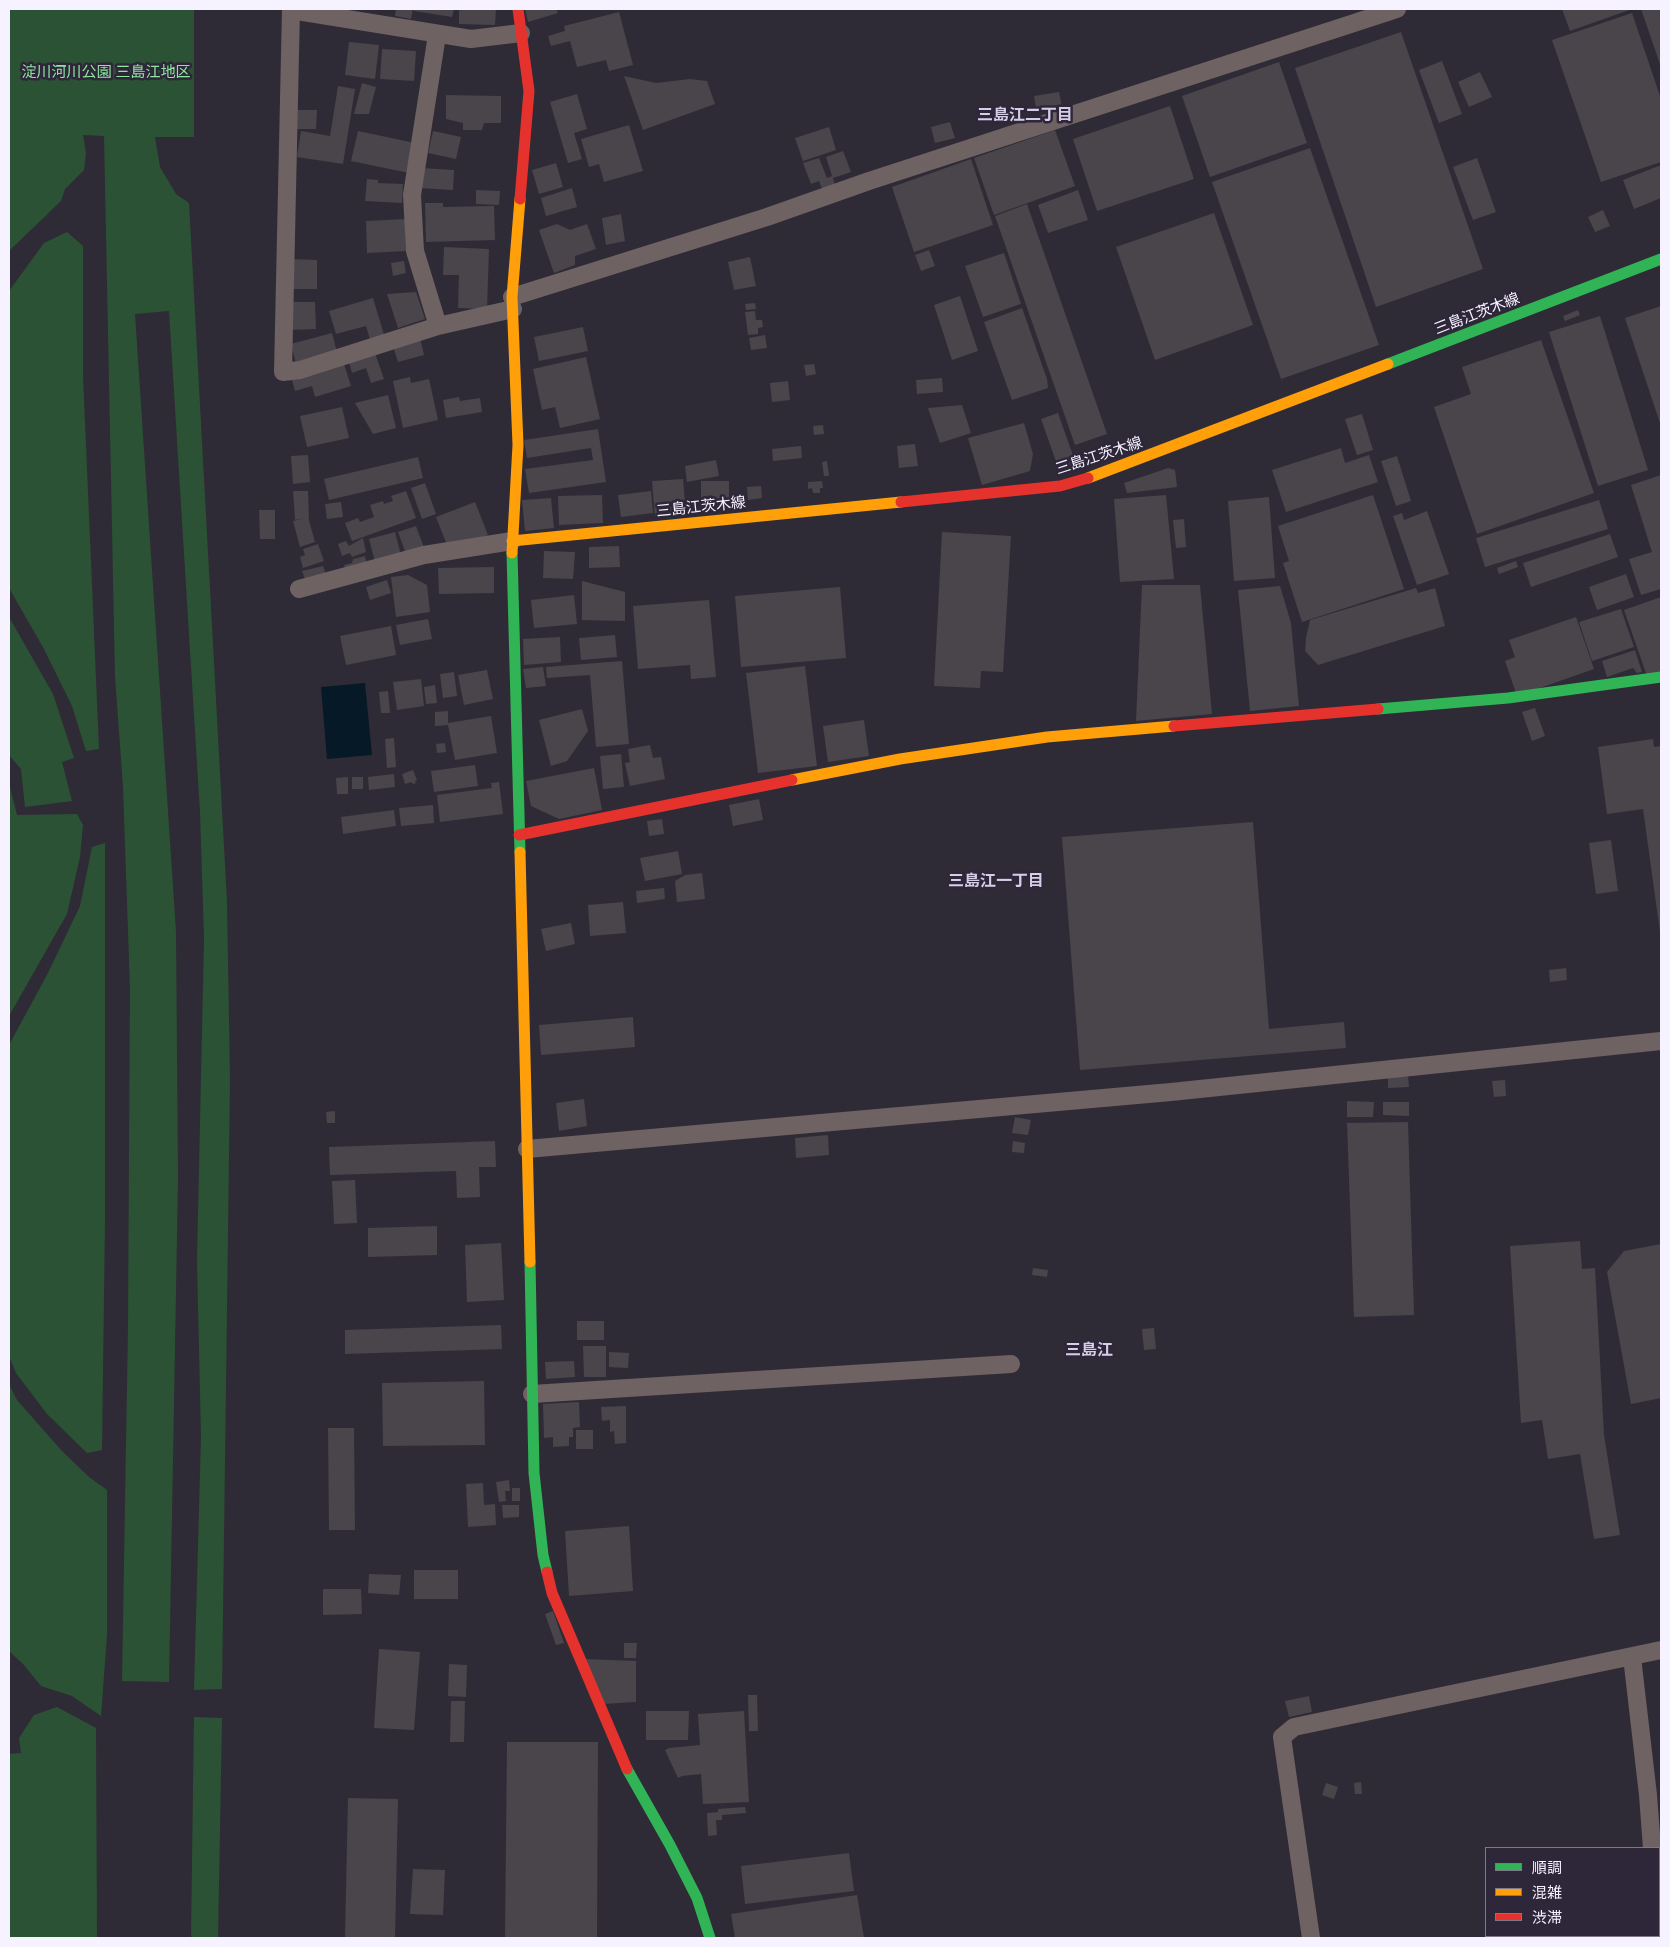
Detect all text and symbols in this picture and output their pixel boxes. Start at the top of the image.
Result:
park label: 淀川河川公園 三島江地区 [21,63,191,81]
district label: 三島江二丁目 [977,105,1073,125]
street label: 三島江茨木線 [1432,289,1522,339]
street label: 三島江茨木線 [1053,434,1145,478]
street label: 三島江茨木線 [655,493,747,521]
district label: 三島江一丁目 [948,871,1044,891]
district label: 三島江 [1065,1340,1113,1360]
legend [1485,1847,1660,1937]
text: 順調 [1532,1858,1562,1877]
text: 混雑 [1532,1883,1562,1902]
text: 渋滞 [1532,1908,1562,1927]

